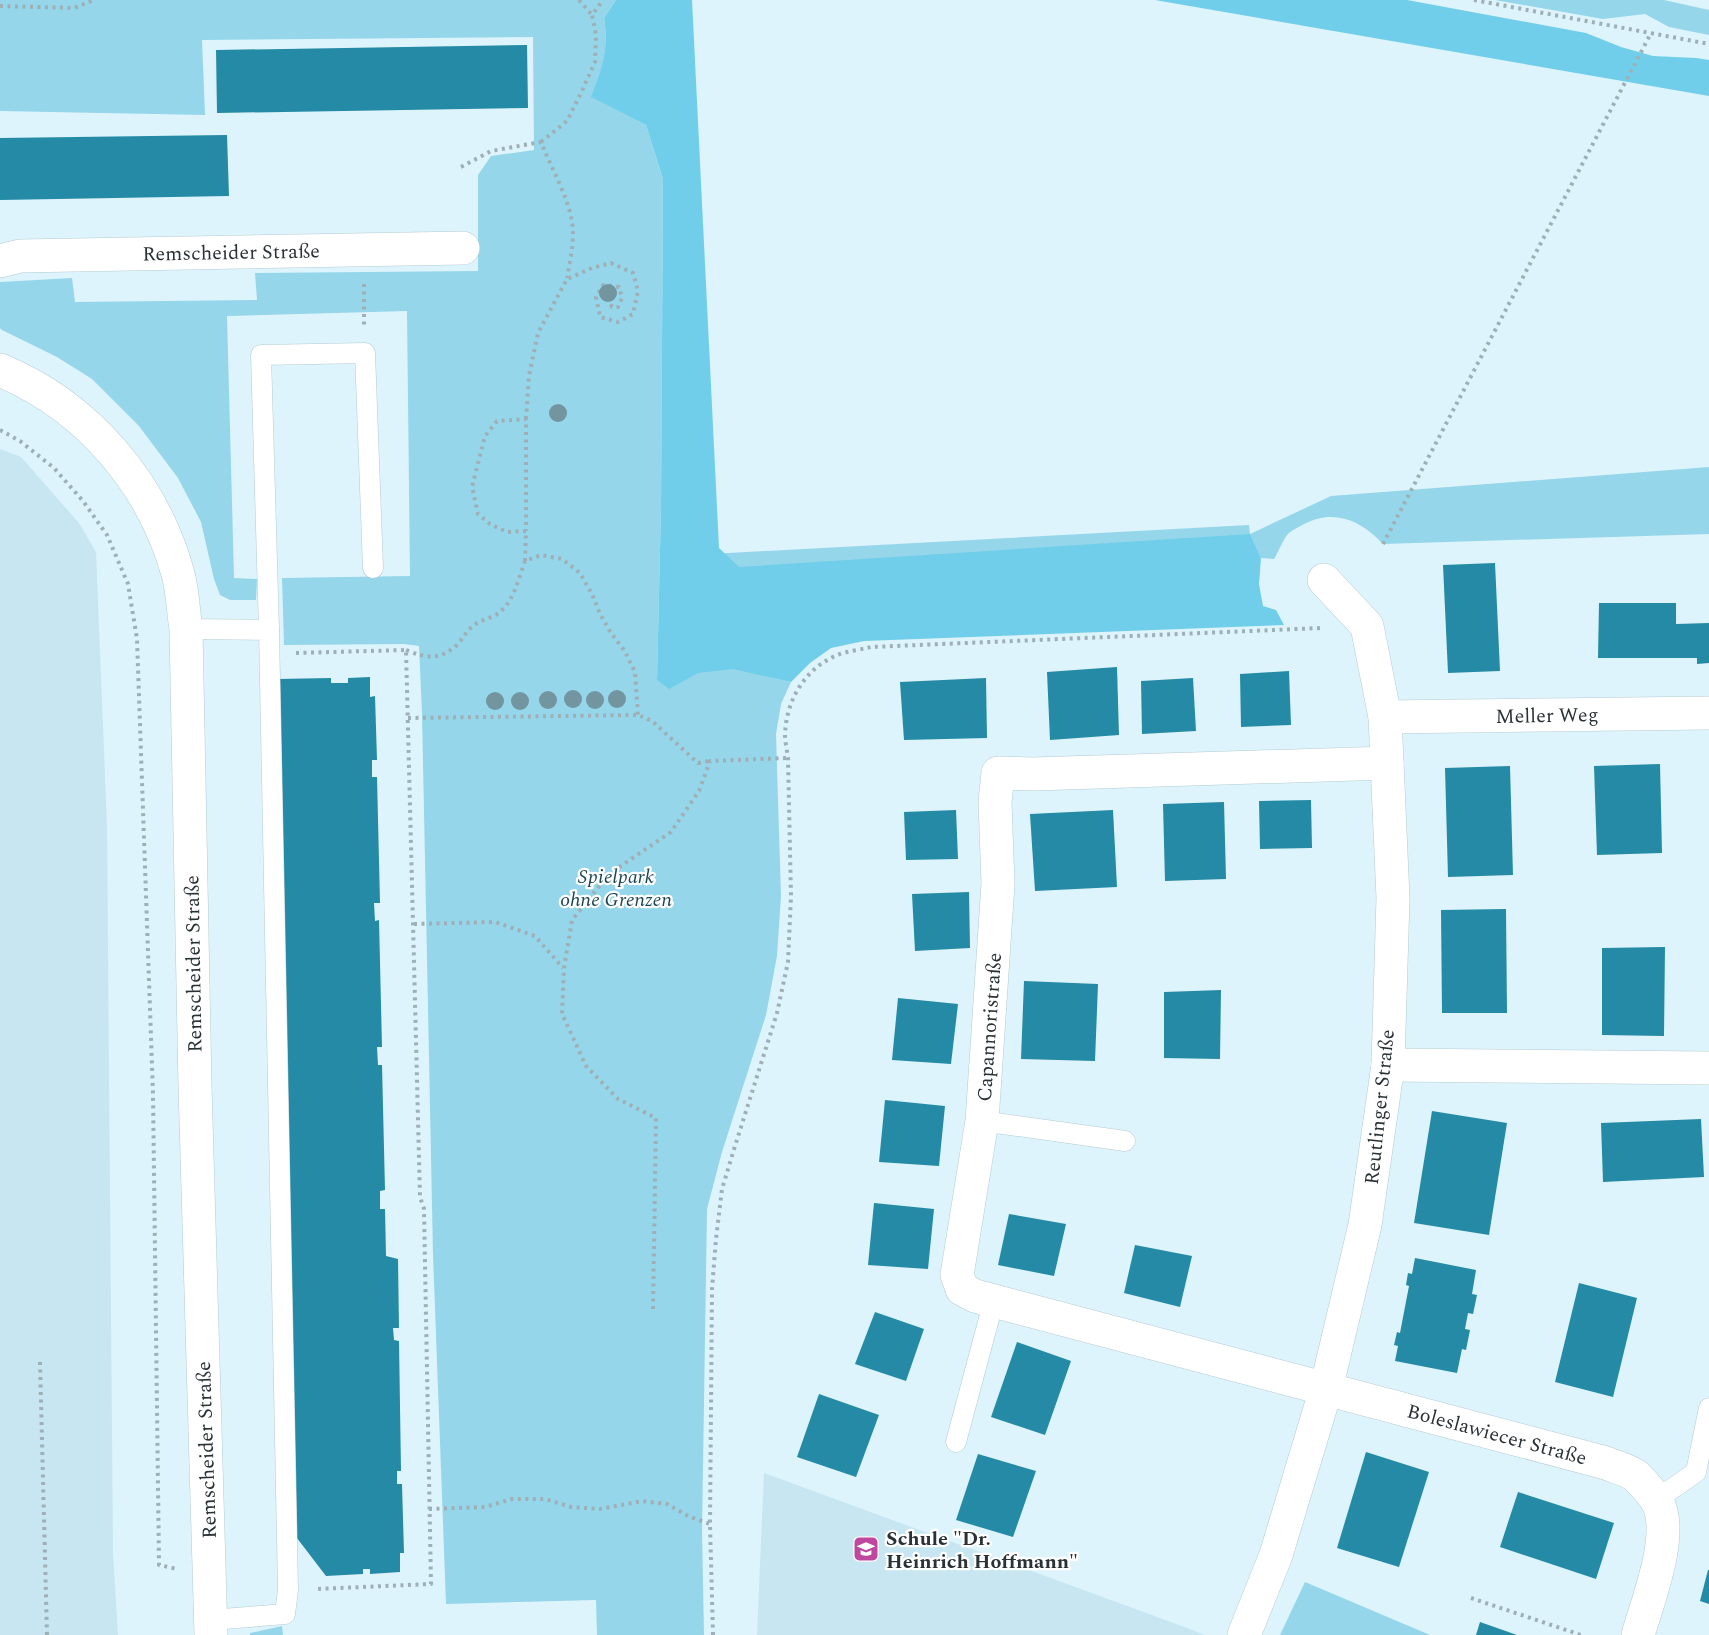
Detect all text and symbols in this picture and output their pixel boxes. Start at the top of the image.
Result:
street label: Remscheider Straße [142,236,320,270]
street label: Meller Weg [1495,700,1599,732]
park label: Spielpark ohne Grenzen [560,862,672,915]
street label: Remscheider Straße [177,875,211,1053]
street label: Capannoristraße [970,952,1010,1103]
street label: Reutlinger Straße [1357,1028,1403,1186]
street label: Remscheider Straße [189,1361,225,1539]
street label: Boleslawiecer Straße [1404,1397,1590,1473]
place label: Schule "Dr. Heinrich Hoffmann" [886,1524,1078,1577]
school or university icon: Schule "Dr. Heinrich Hoffmann" [851,1534,881,1564]

